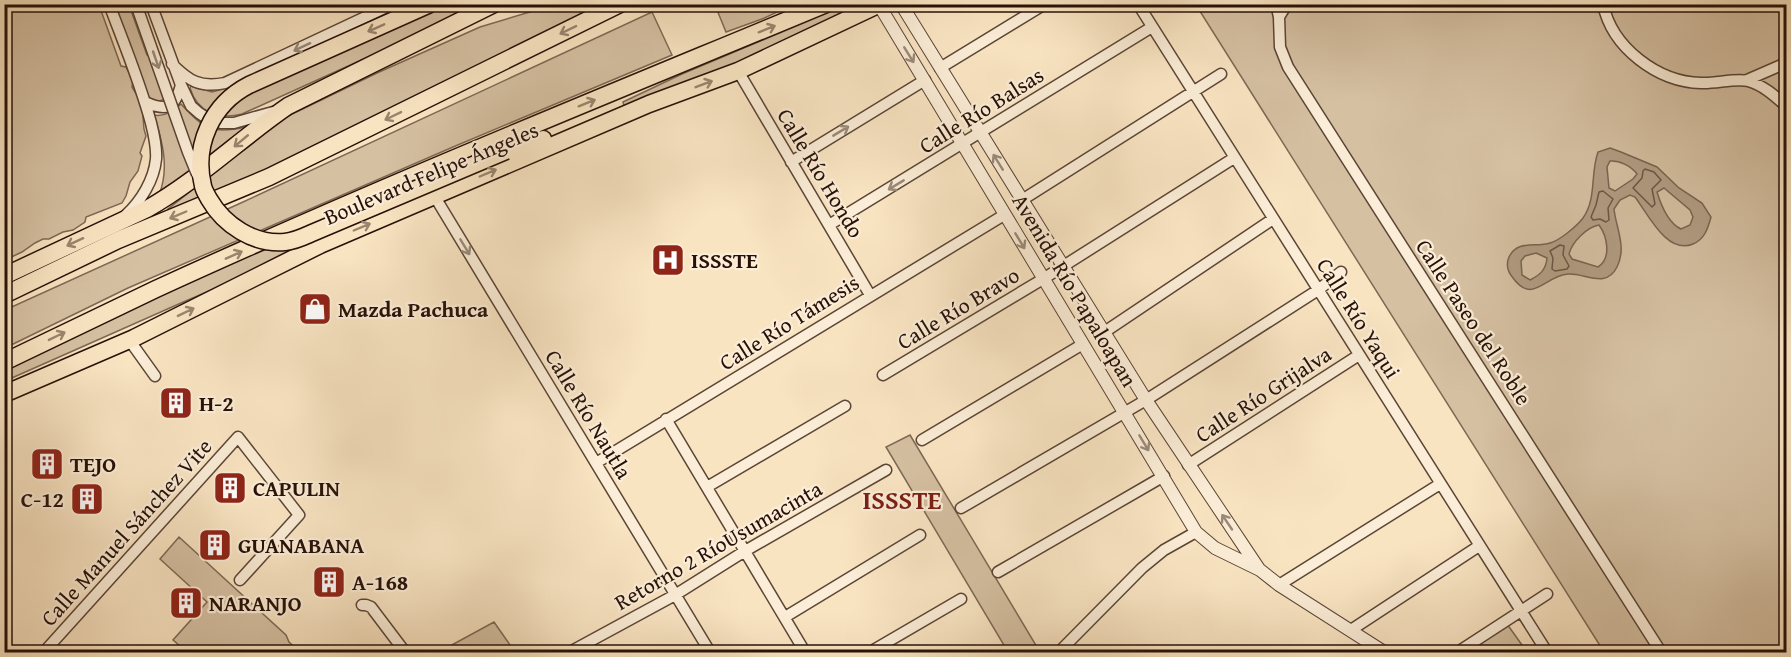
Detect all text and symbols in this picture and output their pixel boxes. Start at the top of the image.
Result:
one-way arrow [368,23,386,35]
one-way arrow [758,23,776,34]
one-way arrow [559,25,577,37]
one-way arrow [293,42,311,54]
one-way arrow [904,46,916,63]
one-way arrow [151,50,162,69]
street label: Calle Río Balsas [912,59,1050,161]
one-way arrow [694,78,713,89]
one-way arrow [577,97,596,108]
street label: Calle Río Hondo [770,102,872,244]
one-way arrow [384,111,402,123]
street label: Boulevard Felipe Ángeles [319,113,543,233]
one-way arrow [832,125,849,137]
one-way arrow [233,135,249,148]
one-way arrow [992,154,1005,171]
one-way arrow [479,167,497,179]
one-way arrow [888,180,905,192]
street label: Avenida Río Papaloapan [1005,187,1146,393]
one-way arrow [169,210,187,221]
one-way arrow [352,221,371,232]
one-way arrow [1014,232,1026,249]
street label: Calle Paseo del Roble [1408,233,1540,411]
one-way arrow [67,237,85,249]
one-way arrow [459,238,471,255]
hospital icon: ISSSTE [650,242,686,278]
place label: ISSSTE [691,244,758,276]
one-way arrow [225,248,243,260]
street label: Calle Río Yaqui [1309,252,1409,384]
street label: Calle Río Bravo [891,259,1025,357]
street label: Calle Río Támesis [713,266,865,378]
shop icon: Mazda Pachuca [297,291,333,327]
place label: Mazda Pachuca [338,293,489,325]
one-way arrow [177,305,195,317]
one-way arrow [48,330,66,342]
street label: Calle Río Grijalva [1189,338,1338,450]
street label: Calle Río Nautla [538,343,641,485]
building icon: H-2 [158,385,194,421]
place label: H-2 [199,387,234,419]
street label: Calle Manuel Sánchez Vite [33,431,219,633]
one-way arrow [1138,434,1150,451]
building icon: TEJO [29,446,65,482]
place label: TEJO [70,448,116,480]
building icon: CAPULIN [212,470,248,506]
place label: CAPULIN [253,472,340,504]
street label: Retorno 2 RíoUsumacinta [608,472,828,618]
district label: ISSSTE [863,480,942,519]
building icon: C-12 [69,481,105,517]
place label: C-12 [21,483,64,515]
one-way arrow [1221,514,1233,531]
building icon: GUANABANA [197,527,233,563]
place label: GUANABANA [238,529,364,561]
building icon: A-168 [311,564,347,600]
place label: A-168 [352,566,408,598]
building icon: NARANJO [168,585,204,621]
place label: NARANJO [209,587,302,619]

